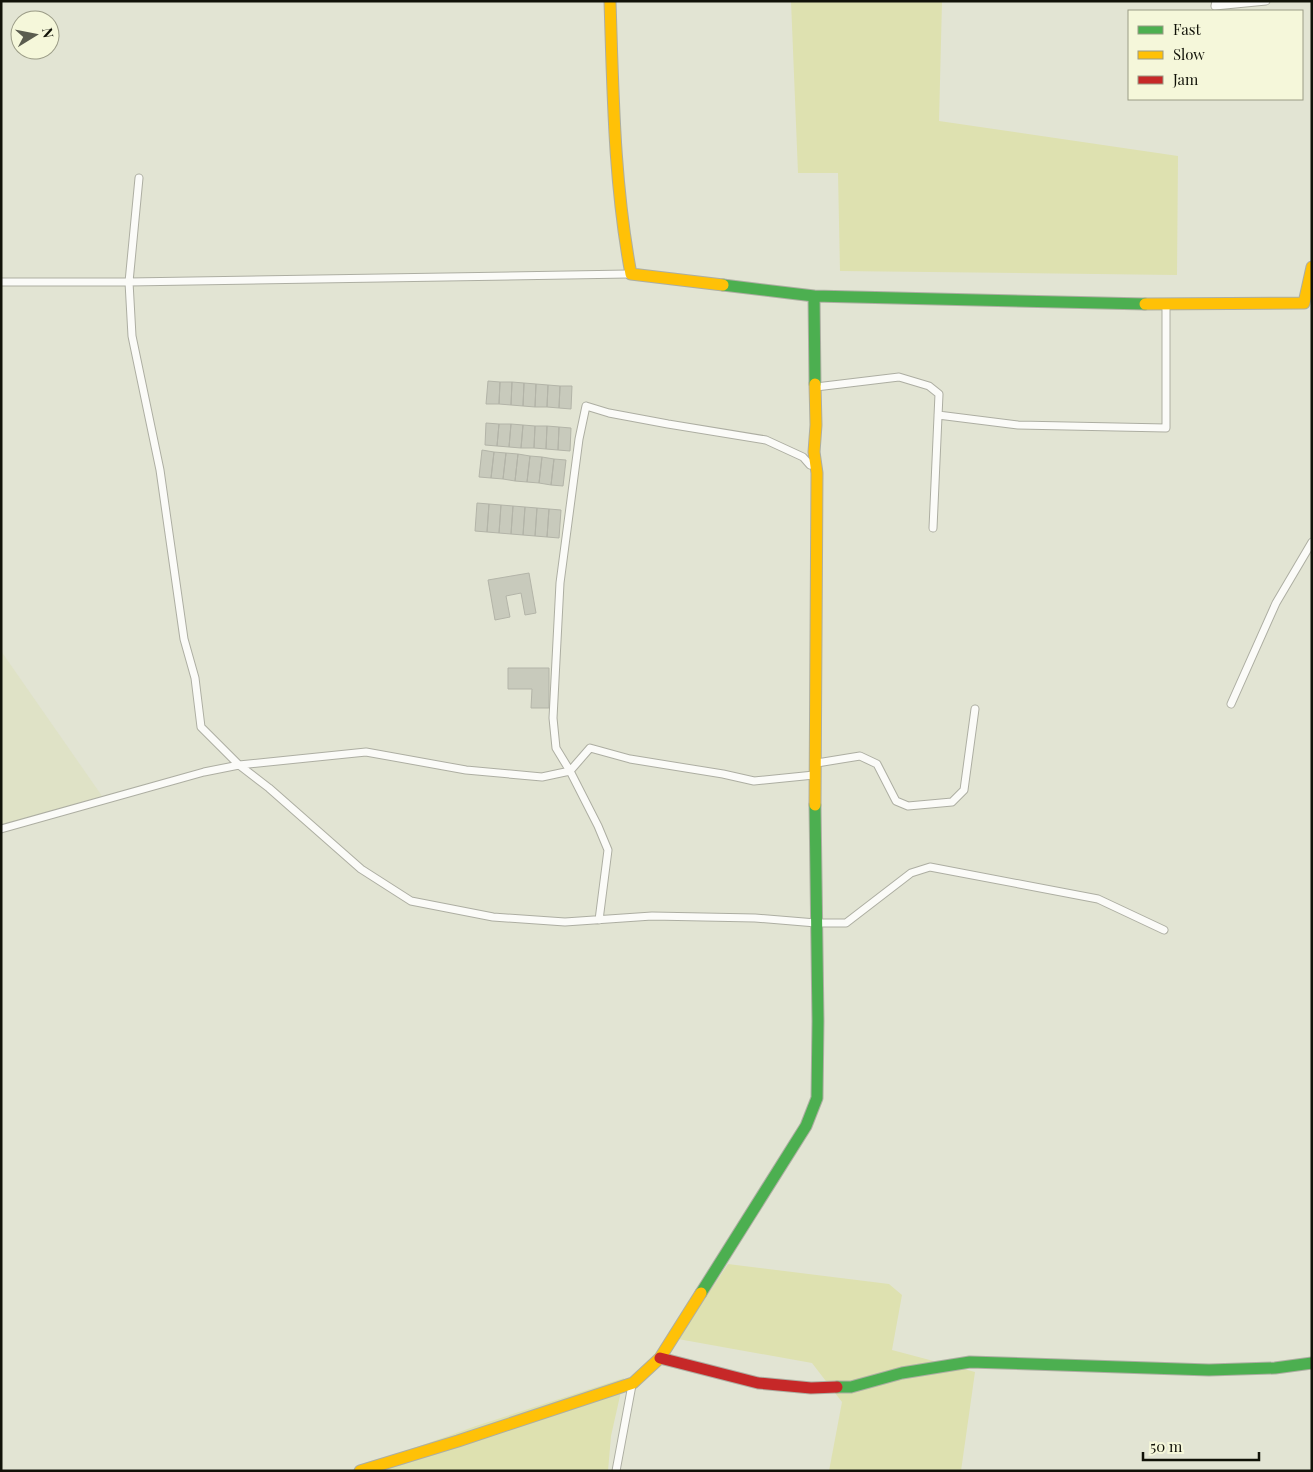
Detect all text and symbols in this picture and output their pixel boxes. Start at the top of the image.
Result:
north arrow [10,10,60,60]
legend [1128,10,1303,100]
text: Fast [1173,19,1202,39]
text: N [38,26,59,39]
text: Slow [1173,44,1205,64]
text: Jam [1172,69,1199,89]
scale bar [1143,1430,1259,1462]
text: 50 m [1150,1436,1183,1456]

